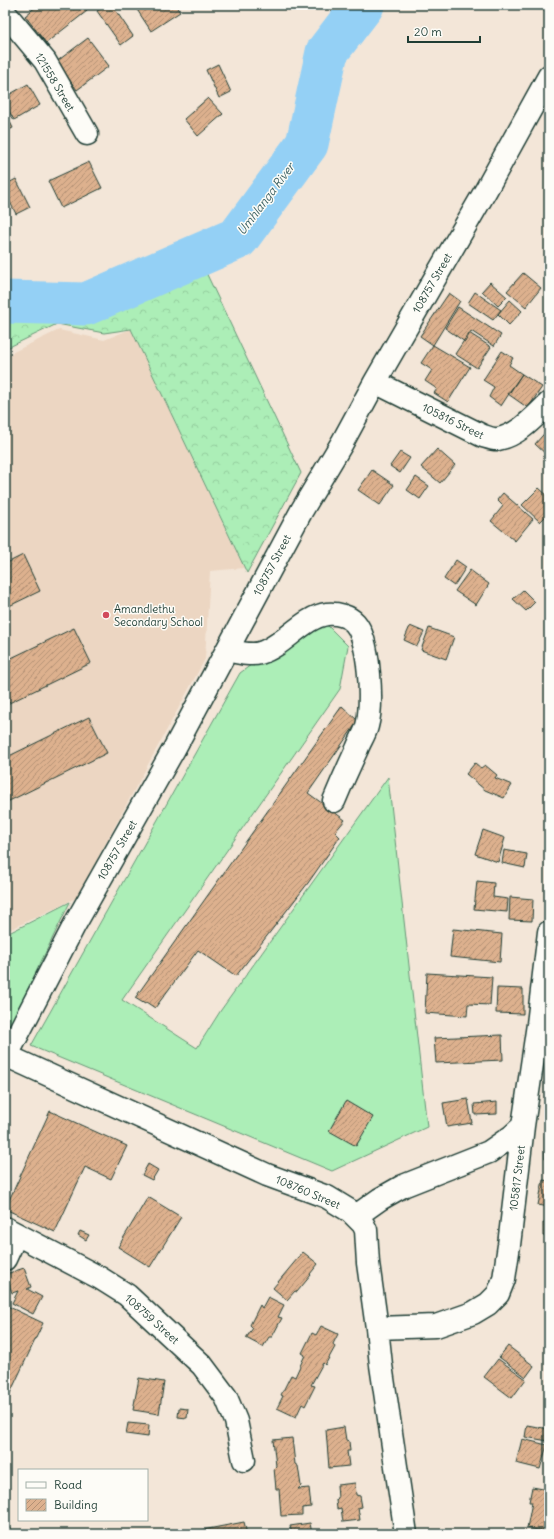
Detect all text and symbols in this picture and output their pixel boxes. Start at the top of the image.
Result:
scale bar [408,18,480,44]
text: 20 m [414,24,442,39]
street label: 121558 Street [32,50,78,114]
water label: Umhlanga River [234,158,299,238]
street label: 108757 Street [409,250,455,316]
street label: 105816 Street [420,400,486,442]
street label: 108757 Street [250,532,294,598]
place label: Amandlethu Secondary School [114,602,203,629]
marker: Amandlethu Secondary School [101,610,111,620]
street label: 108757 Street [94,817,140,883]
street label: 105817 Street [506,1144,528,1212]
street label: 108760 Street [274,1172,343,1212]
street label: 108759 Street [122,1291,182,1347]
legend [18,1469,148,1521]
text: Road [54,1477,82,1492]
text: Building [54,1497,98,1512]

